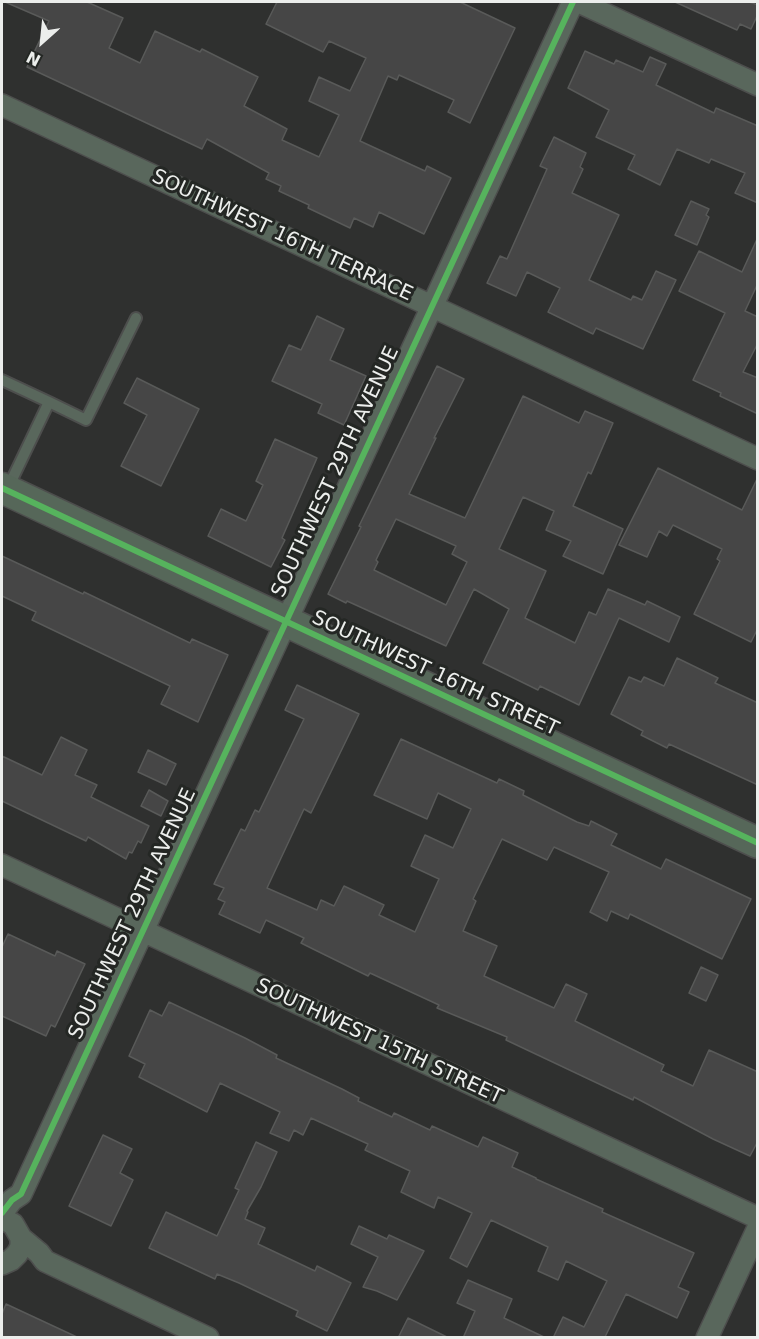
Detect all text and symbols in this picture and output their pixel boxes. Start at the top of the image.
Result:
north arrow [12,12,72,72]
text: N [23,47,44,70]
street label: SOUTHWEST 16TH TERRACE [148,165,416,307]
street label: SOUTHWEST 29TH AVENUE [267,343,405,601]
street label: SOUTHWEST 16TH STREET [308,606,562,742]
street label: SOUTHWEST 29TH AVENUE [64,785,202,1043]
street label: SOUTHWEST 15TH STREET [252,974,506,1110]

